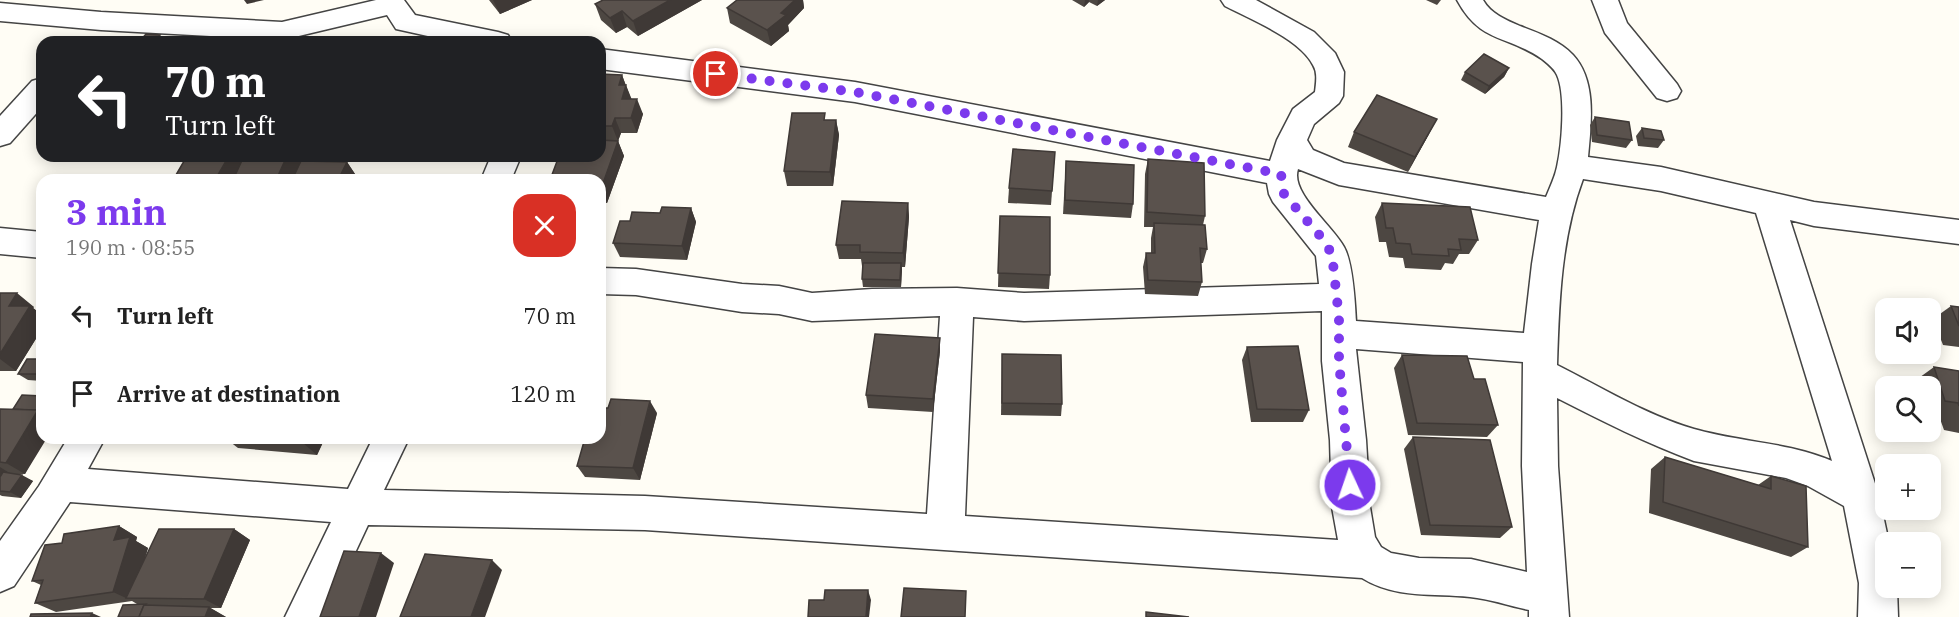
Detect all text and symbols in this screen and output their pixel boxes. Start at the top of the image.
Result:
pin [690,48,741,99]
text: 70 m [165,54,266,109]
icon: arrive [699,57,732,90]
icon: left [66,60,144,138]
text: Turn left [165,107,276,142]
text: 3 min [66,188,167,235]
button: close [513,194,576,257]
text: 190 m · 08:55 [66,234,195,261]
map controls [1875,298,1941,598]
button: sound [1875,298,1941,364]
icon: left [66,299,99,332]
text: Turn left [117,301,213,330]
text: 70 m [524,301,576,330]
button: search [1875,376,1941,442]
icon: arrive [66,377,99,410]
text: Arrive at destination [117,379,340,408]
text: 120 m [510,379,576,408]
position arrow [1318,453,1382,517]
button: + [1875,454,1941,520]
button: − [1875,532,1941,598]

